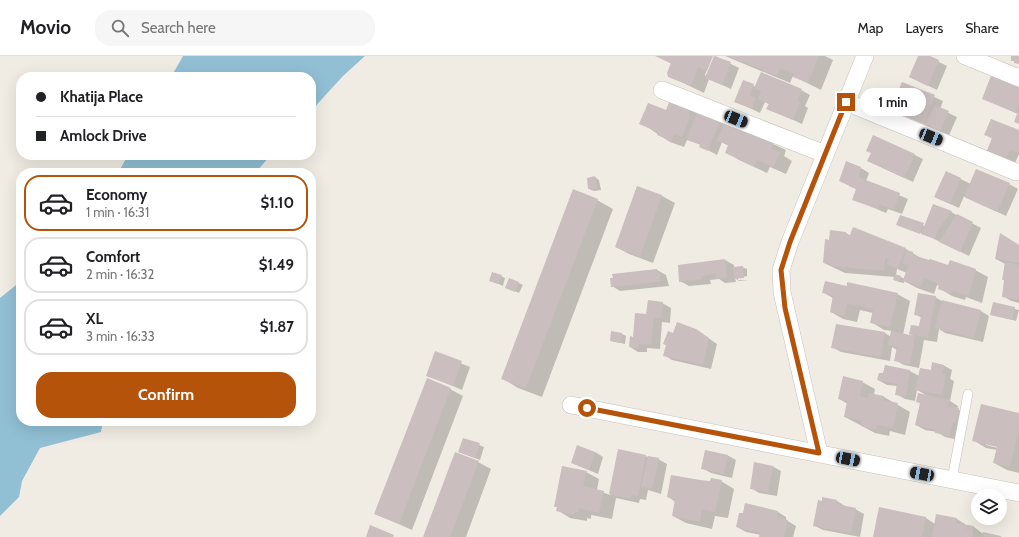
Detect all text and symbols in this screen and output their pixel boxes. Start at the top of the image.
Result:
search box [95,10,375,46]
text: Movio [20,16,71,39]
icon: search [109,17,131,39]
text: Search here [141,19,216,37]
text: Map [858,19,883,37]
text: Layers [905,19,943,37]
text: Share [965,19,999,37]
text: Khatija Place [60,88,143,106]
callout: 1 min [860,88,926,116]
route end [837,93,855,111]
text: 1 min [878,94,908,110]
car [723,109,749,129]
text: Amlock Drive [60,127,147,145]
car [918,127,944,147]
icon: car [38,185,74,221]
text: Economy [86,186,147,204]
text: $1.10 [261,194,294,212]
text: 1 min · 16:31 [86,204,149,220]
icon: car [38,247,74,283]
text: Comfort [86,248,140,266]
text: $1.49 [259,256,294,274]
text: 2 min · 16:32 [86,266,154,282]
icon: car [38,309,74,345]
text: XL [86,310,103,328]
text: $1.87 [260,318,294,336]
text: 3 min · 16:33 [86,328,155,344]
button: Confirm [36,372,296,418]
route start [578,399,596,417]
car [835,451,861,467]
car [909,466,935,482]
map controls [971,489,1007,525]
button: layers [971,489,1007,525]

